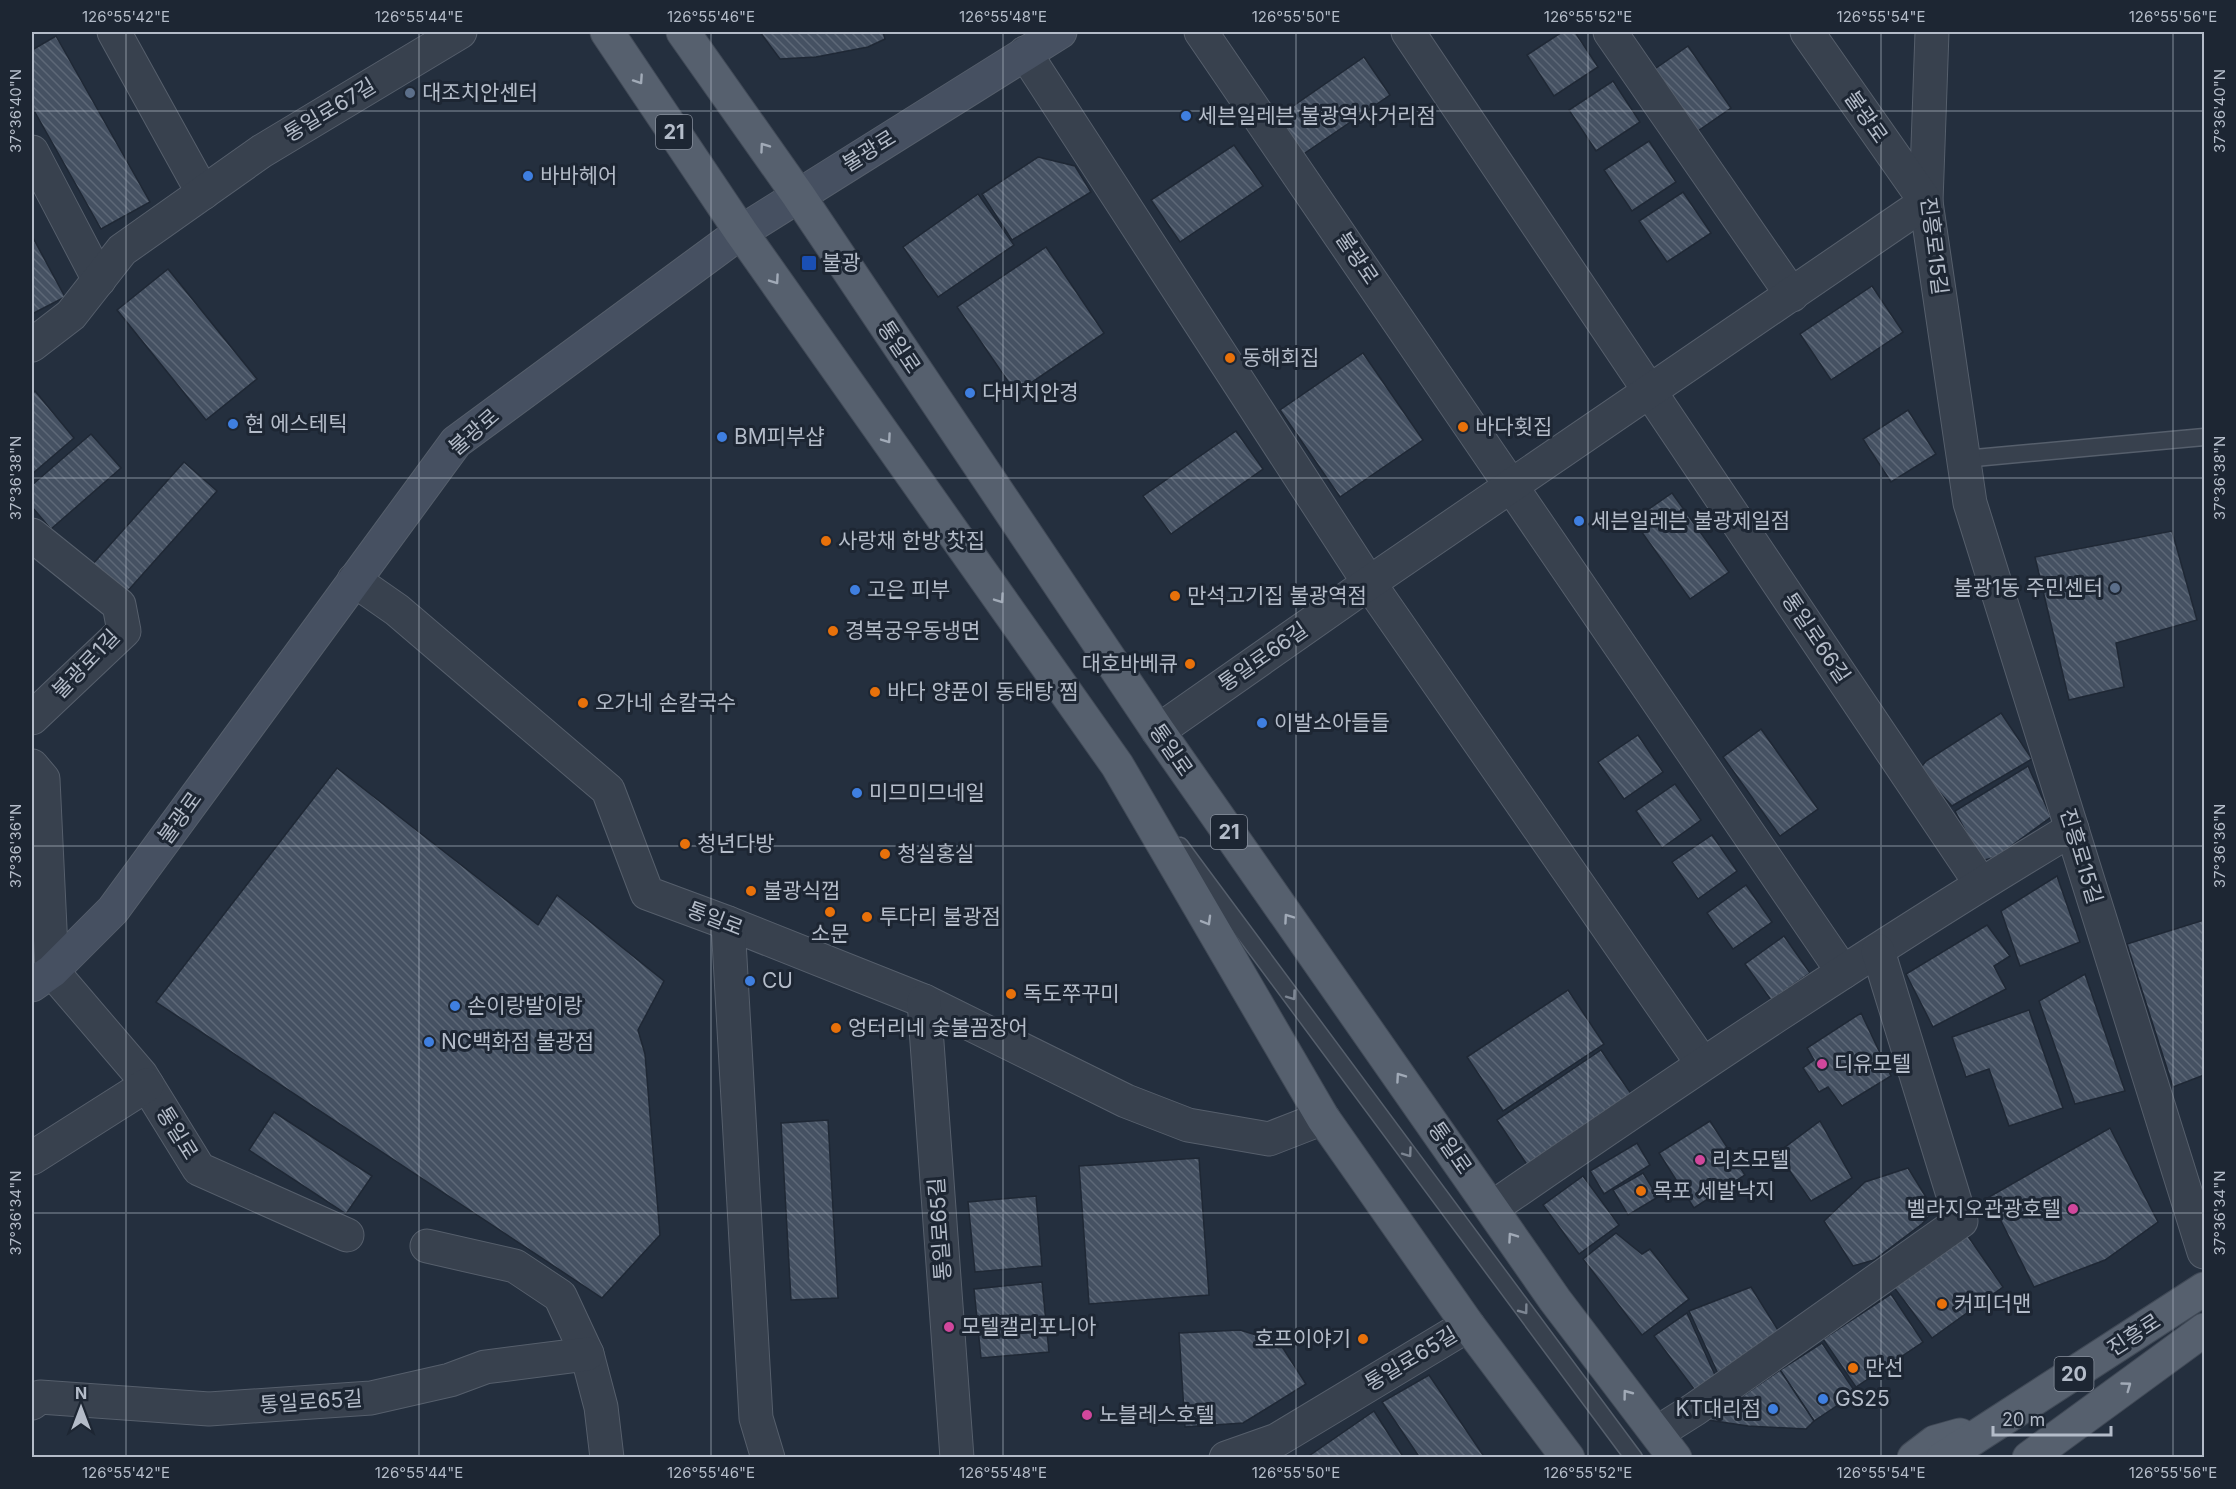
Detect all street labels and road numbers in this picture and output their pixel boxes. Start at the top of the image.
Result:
street label: 통일로67길 [280,73,380,147]
street label: 불광로 [1840,86,1893,148]
road number: 21 [656,115,692,149]
street label: 불광로 [838,125,900,177]
street label: 진흥로15길 [1916,195,1953,296]
street label: 불광로 [1331,227,1384,289]
street label: 통일로 [873,316,926,378]
street label: 불광로 [444,403,504,460]
street label: 통일로66길 [1777,588,1856,688]
street label: 통일로66길 [1213,617,1312,696]
street label: 불광로1길 [47,624,124,703]
street label: 통일로 [1145,719,1198,781]
street label: 불광로 [152,787,207,849]
street label: 진흥로15길 [2055,805,2108,907]
road number: 21 [1211,815,1247,849]
street label: 통일로 [684,896,747,941]
street label: 통일로 [151,1102,203,1164]
street label: 통일로 [1424,1117,1477,1179]
street label: 통일로65길 [923,1177,956,1281]
street label: 진흥로 [2103,1308,2165,1361]
street label: 통일로65길 [1360,1321,1461,1396]
road number: 20 [2054,1357,2094,1391]
street label: 통일로65길 [259,1385,363,1418]

